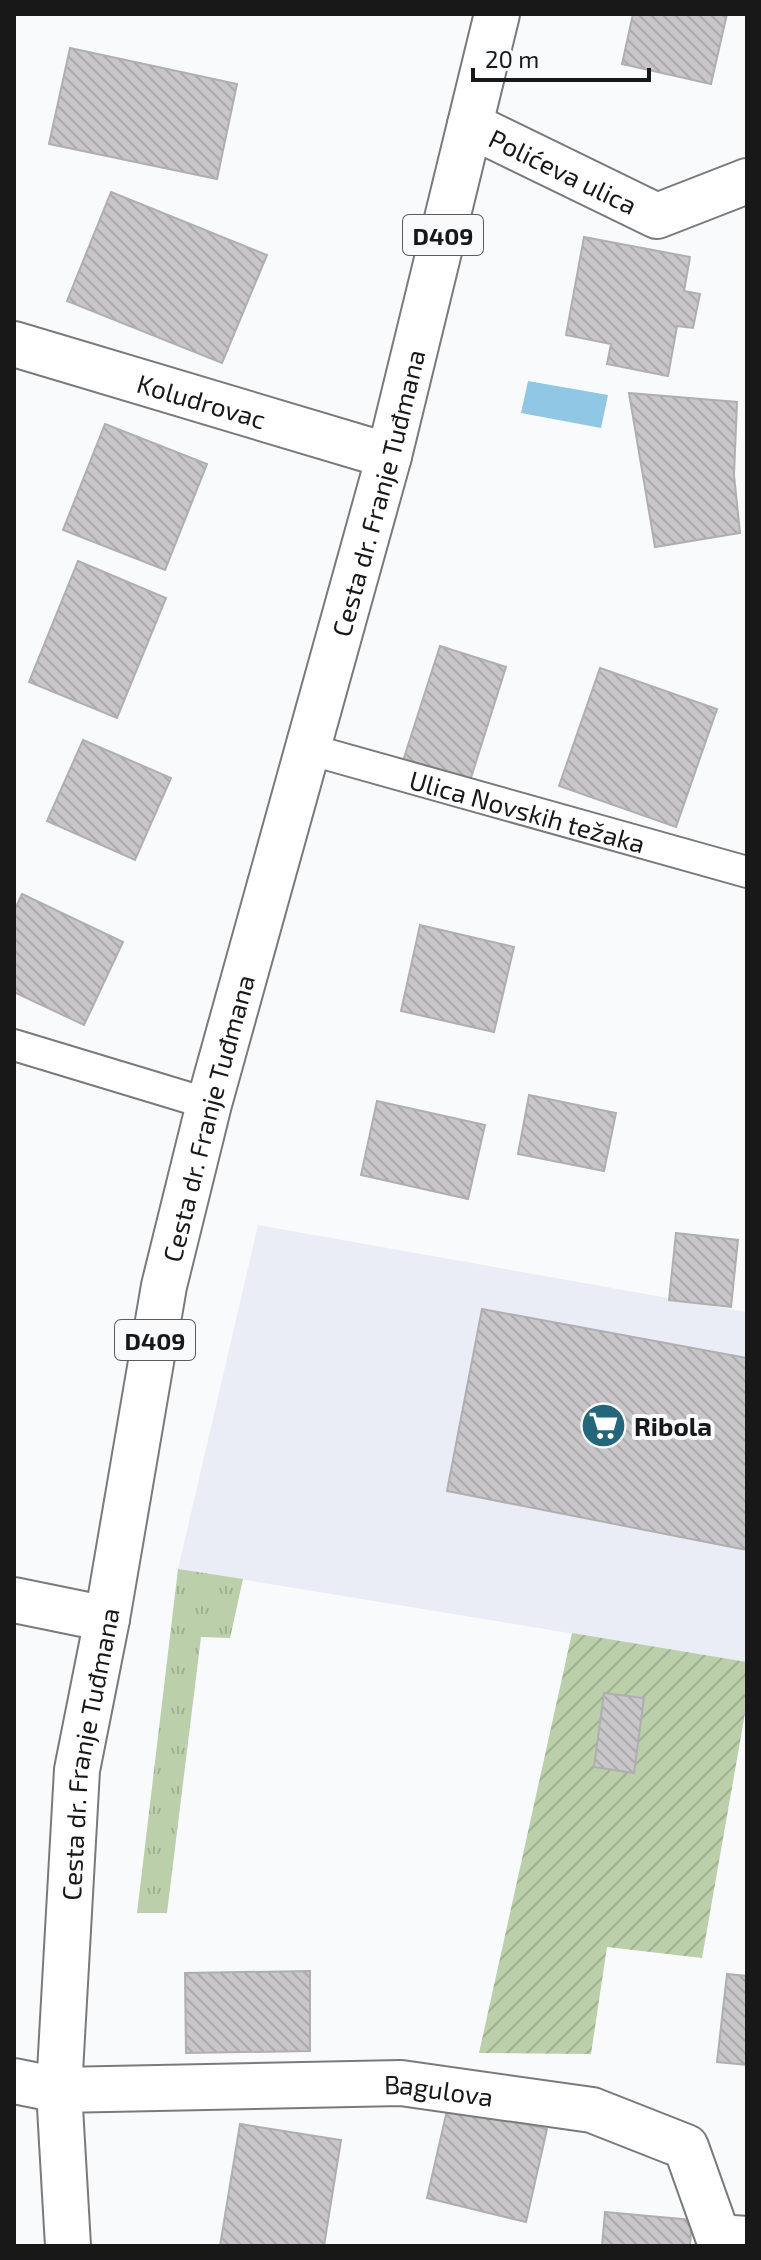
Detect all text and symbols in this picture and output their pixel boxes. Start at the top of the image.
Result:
scale bar [473,32,649,82]
text: 20 m [485,44,539,73]
street label: Polićeva ulica [485,121,642,220]
road number: D409 [403,215,483,255]
street label: Cesta dr. Franje Tuđmana [324,346,430,640]
street label: Koludrovac [134,366,270,434]
street label: Ulica Novskih težaka [406,763,649,858]
street label: Cesta dr. Franje Tuđmana [155,971,260,1265]
road number: D409 [115,1320,195,1360]
supermarket icon: Ribola [579,1401,627,1449]
place label: Ribola [634,1410,712,1441]
street label: Cesta dr. Franje Tuđmana [54,1605,124,1901]
street label: Bagulova [384,2068,495,2111]

